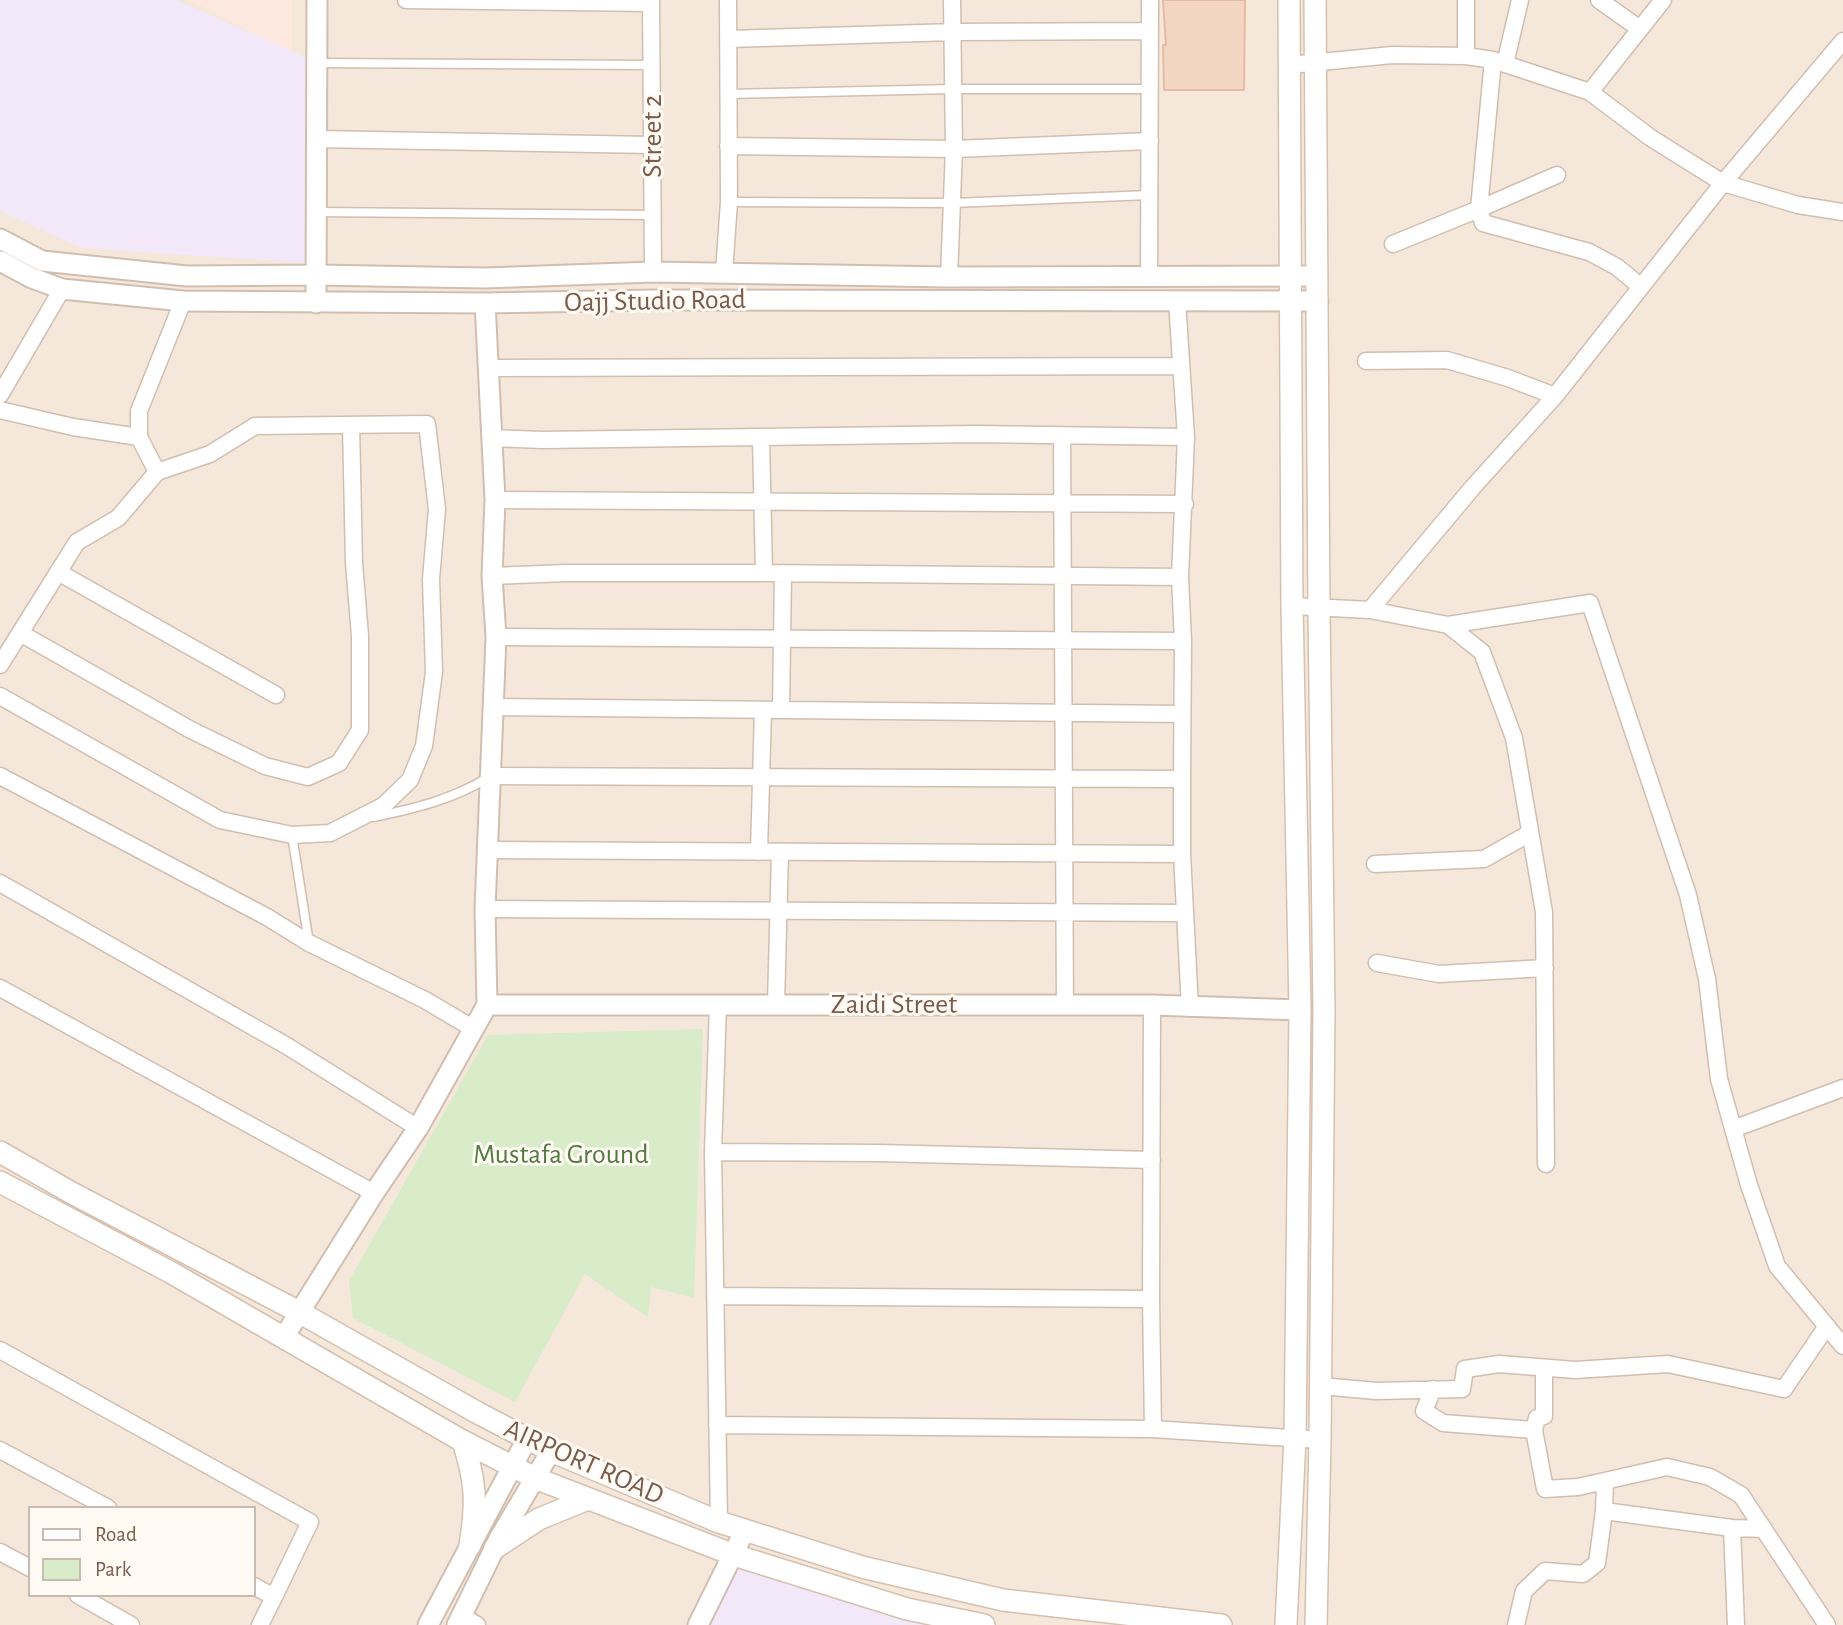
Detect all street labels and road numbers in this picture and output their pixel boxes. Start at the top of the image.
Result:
street label: Street 2 [636,94,670,178]
street label: Oajj Studio Road [564,283,746,319]
street label: Zaidi Street [831,988,957,1022]
street label: AIRPORT ROAD [499,1412,669,1512]

